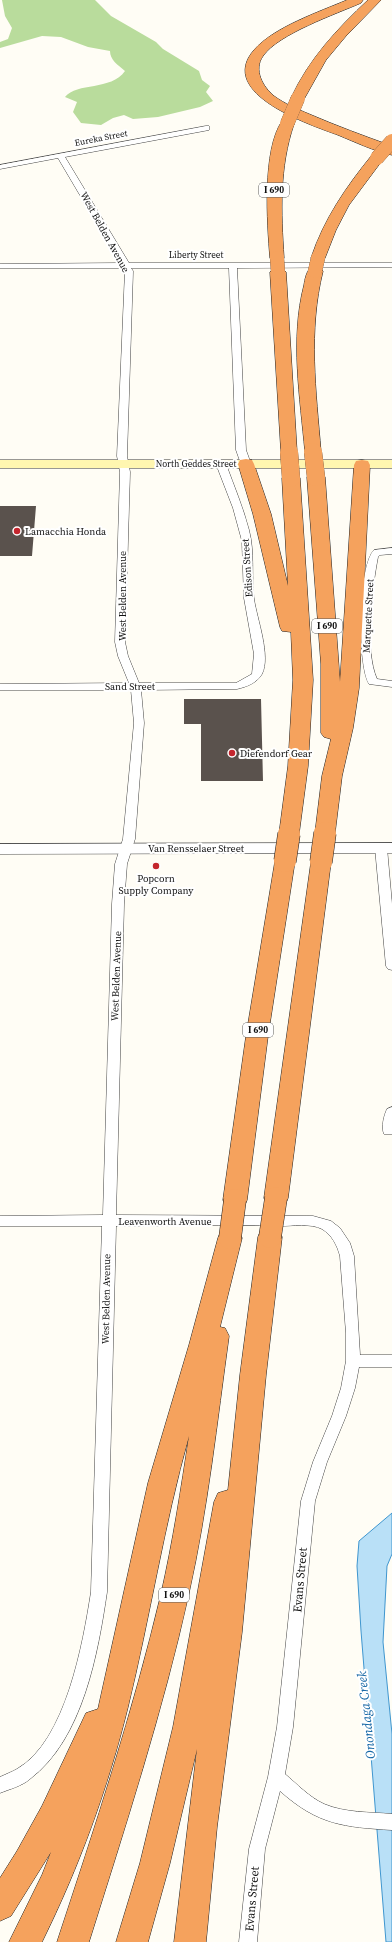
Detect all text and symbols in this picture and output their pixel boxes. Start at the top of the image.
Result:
street label: Eureka Street [74,127,129,149]
road number: I 690 [259,183,289,197]
street label: West Belden Avenue [77,189,133,275]
street label: Liberty Street [169,249,223,261]
street label: North Geddes Street [156,458,236,470]
place label: Lamacchia Honda [25,525,107,538]
marker: Lamacchia Honda [12,526,22,536]
street label: Edison Street [238,537,256,598]
street label: West Belden Avenue [116,551,129,641]
street label: Marquette Street [360,578,376,653]
road number: I 690 [312,619,342,633]
street label: Sand Street [105,680,156,693]
place label: Diefendorf Gear [240,747,313,760]
marker: Diefendorf Gear [227,748,237,758]
street label: Van Rensselaer Street [148,842,245,855]
marker: Popcorn Supply Company [151,861,161,871]
place label: Popcorn Supply Company [119,872,194,897]
street label: West Belden Avenue [108,931,124,1021]
road number: I 690 [243,1023,273,1037]
street label: Leavenworth Avenue [118,1215,212,1228]
street label: West Belden Avenue [99,1254,113,1344]
street label: Evans Street [289,1547,311,1613]
road number: I 690 [159,1588,189,1602]
water label: Onondaga Creek [353,1669,379,1760]
street label: Evans Street [241,1866,263,1932]

